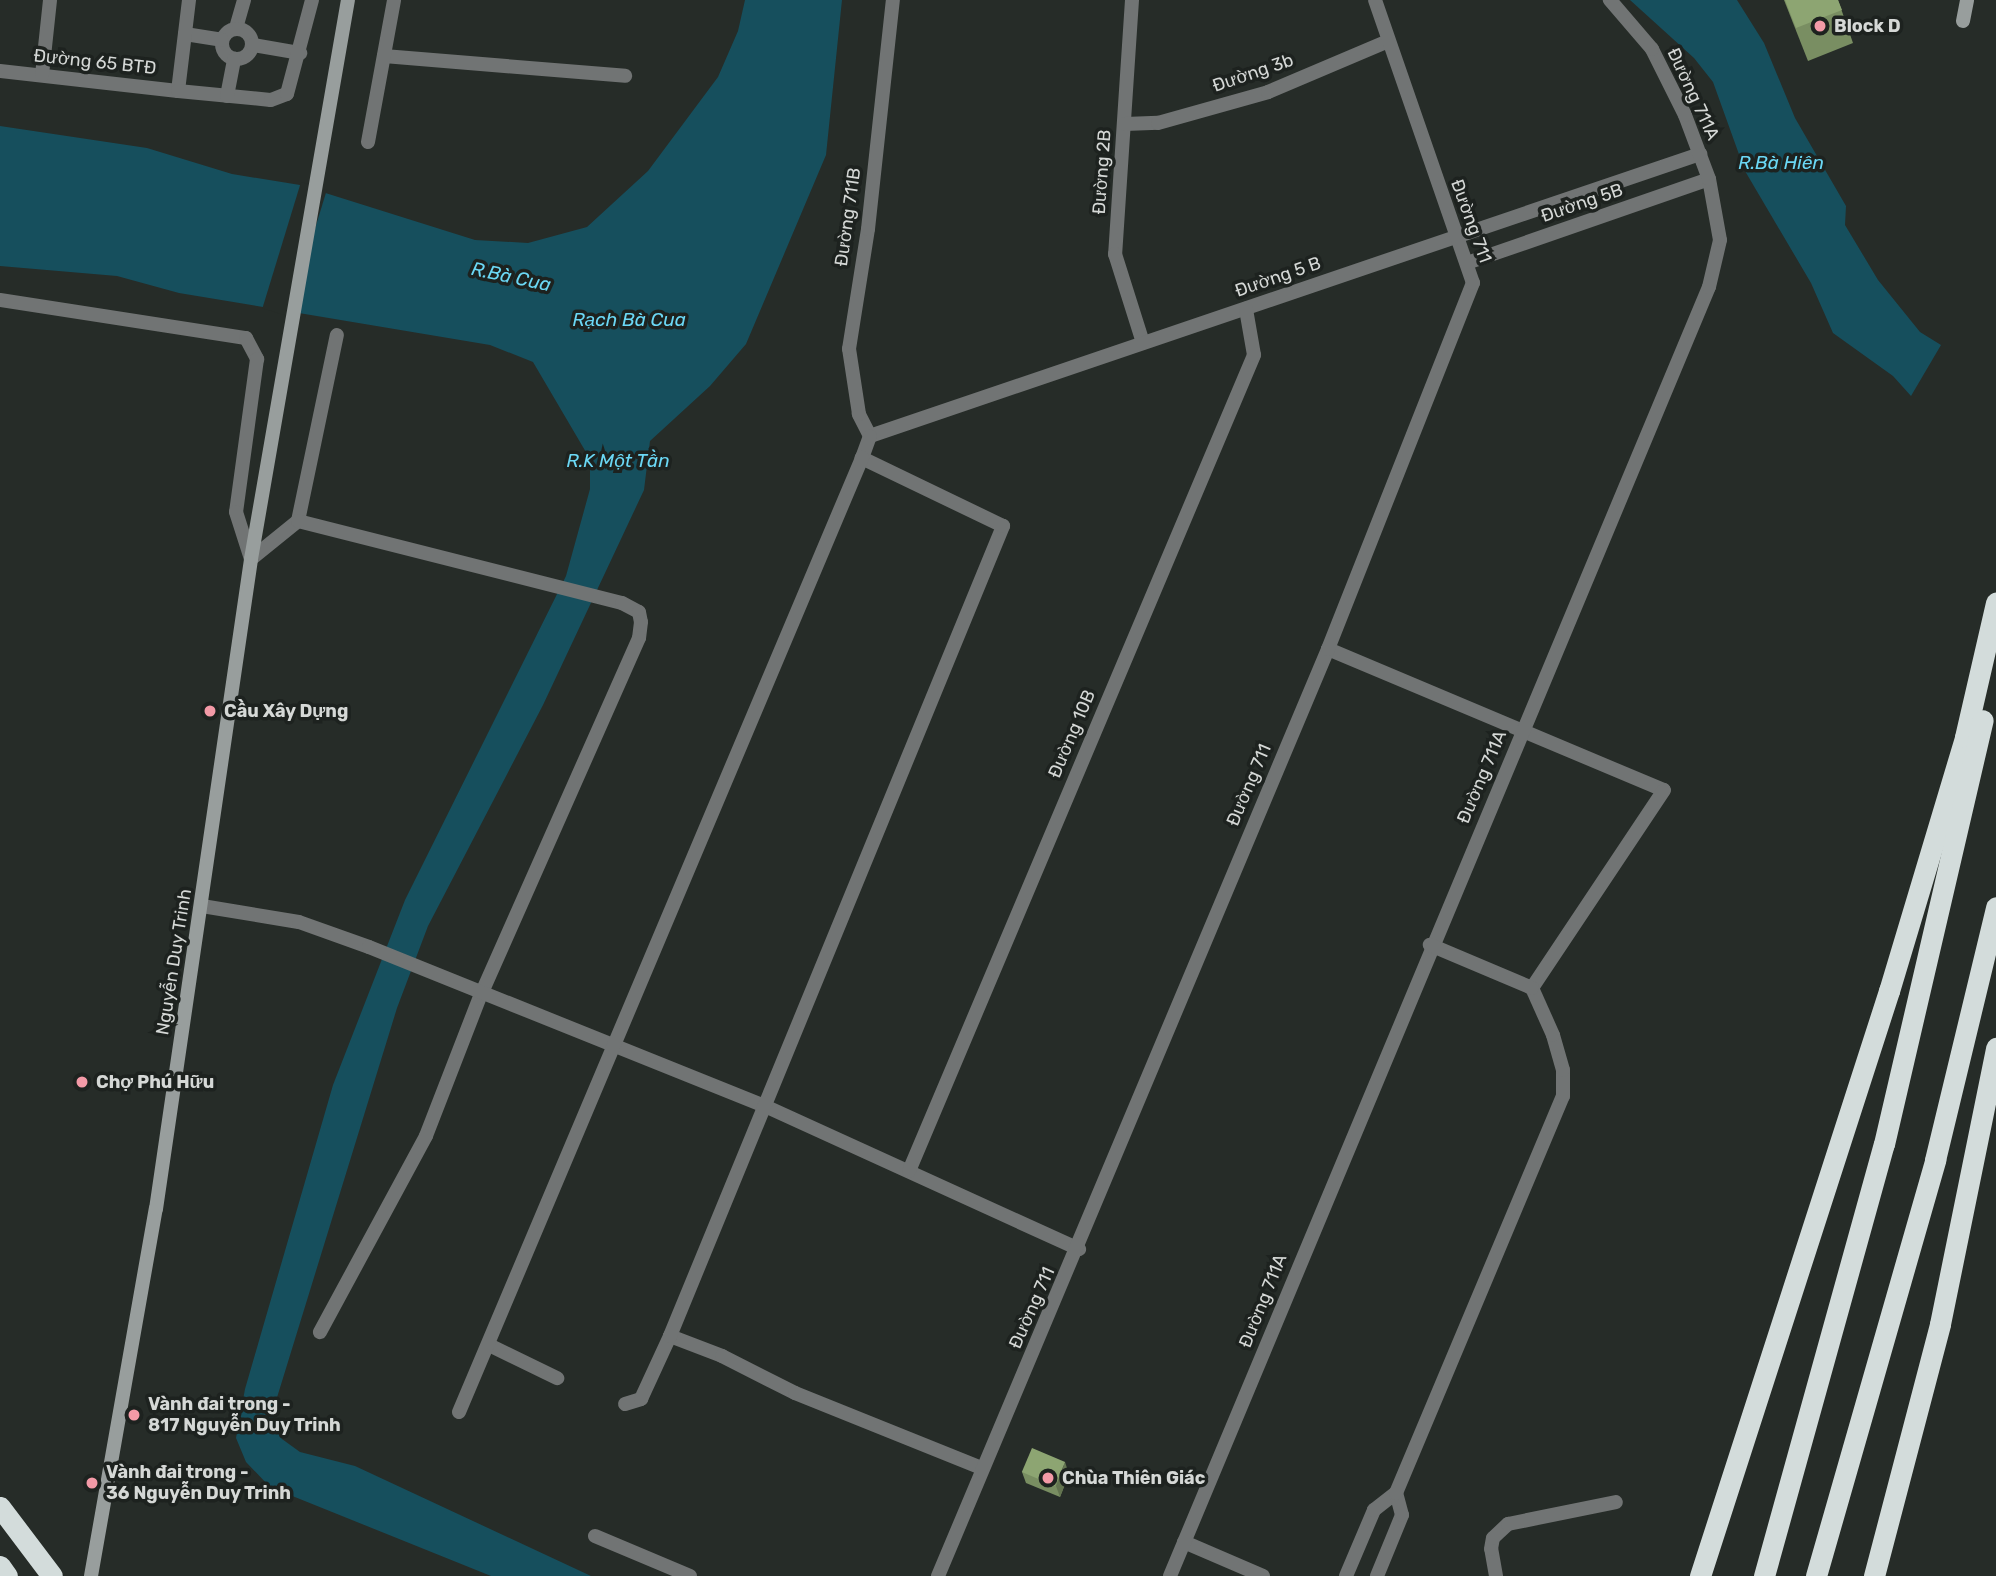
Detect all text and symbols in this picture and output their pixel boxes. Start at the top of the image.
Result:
place label: Block D [1834,15,1901,37]
marker: Block D [1812,18,1828,34]
street label: Đường 711A [1662,44,1724,144]
street label: Đường 65 BTĐ [33,45,157,79]
street label: Đường 3b [1210,49,1296,97]
street label: Đường 2B [1088,129,1116,215]
water label: R.Bà Hiên [1738,152,1824,174]
street label: Đường 711B [830,166,866,268]
street label: Đường 711 [1446,176,1496,266]
street label: Đường 5B [1538,179,1626,227]
street label: Đường 5 B [1232,252,1324,302]
water label: R.Bà Cua [469,257,553,297]
water label: Rạch Bà Cua [572,309,686,331]
water label: R.K Một Tần [566,450,670,472]
street label: Đường 10B [1044,687,1100,781]
place label: Cầu Xây Dựng [224,700,349,722]
marker: Cầu Xây Dựng [202,703,218,719]
street label: Đường 711A [1453,727,1511,827]
street label: Đường 711 [1222,741,1276,829]
street label: Nguyễn Duy Trinh [152,887,196,1037]
place label: Chợ Phú Hữu [96,1071,214,1093]
marker: Chợ Phú Hữu [74,1074,90,1090]
street label: Đường 711A [1234,1251,1292,1351]
street label: Đường 711 [1004,1264,1060,1352]
place label: Vành đai trong - 817 Nguyễn Duy Trinh [148,1394,342,1436]
marker: Vành đai trong - 817 Nguyễn Duy Trinh [126,1407,142,1423]
place label: Vành đai trong - 36 Nguyễn Duy Trinh [106,1462,292,1504]
place label: Chùa Thiên Giác [1062,1467,1206,1489]
marker: Chùa Thiên Giác [1040,1470,1056,1486]
marker: Vành đai trong - 36 Nguyễn Duy Trinh [84,1475,100,1491]

